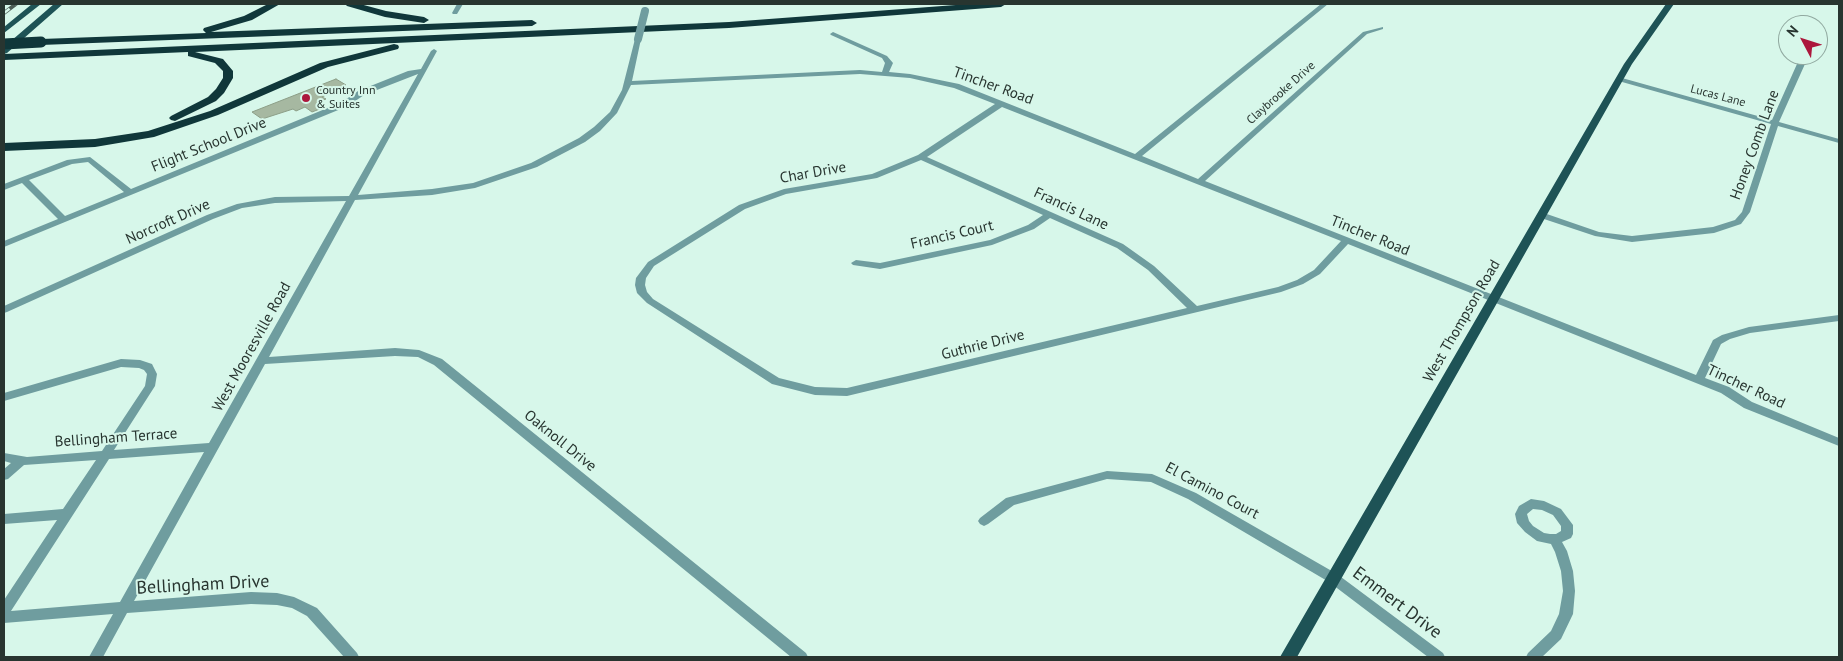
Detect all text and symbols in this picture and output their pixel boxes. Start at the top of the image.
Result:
north arrow [1778,15,1828,65]
text: N [1782,22,1802,40]
street label: Claybrooke Drive [1244,59,1318,127]
street label: Tincher Road [950,63,1036,109]
street label: Lucas Lane [1689,82,1747,110]
place label: Country Inn & Suites [316,84,375,112]
street label: Honey Comb Lane [1727,88,1783,202]
marker: Country Inn & Suites [300,92,312,104]
street label: Flight School Drive [149,114,269,176]
street label: Char Drive [778,158,848,188]
street label: Francis Lane [1031,184,1111,234]
street label: Norcroft Drive [123,195,213,249]
street label: Tincher Road [1328,212,1412,260]
street label: Francis Court [909,217,995,253]
street label: West Thompson Road [1420,257,1504,385]
street label: West Mooresville Road [209,279,295,415]
street label: Guthrie Drive [940,326,1026,364]
street label: Tincher Road [1704,361,1788,413]
street label: Oaknoll Drive [520,406,600,476]
street label: Bellingham Terrace [54,425,178,451]
street label: El Camino Court [1162,459,1262,523]
street label: Emmert Drive [1348,562,1446,644]
street label: Bellingham Drive [136,571,270,599]

